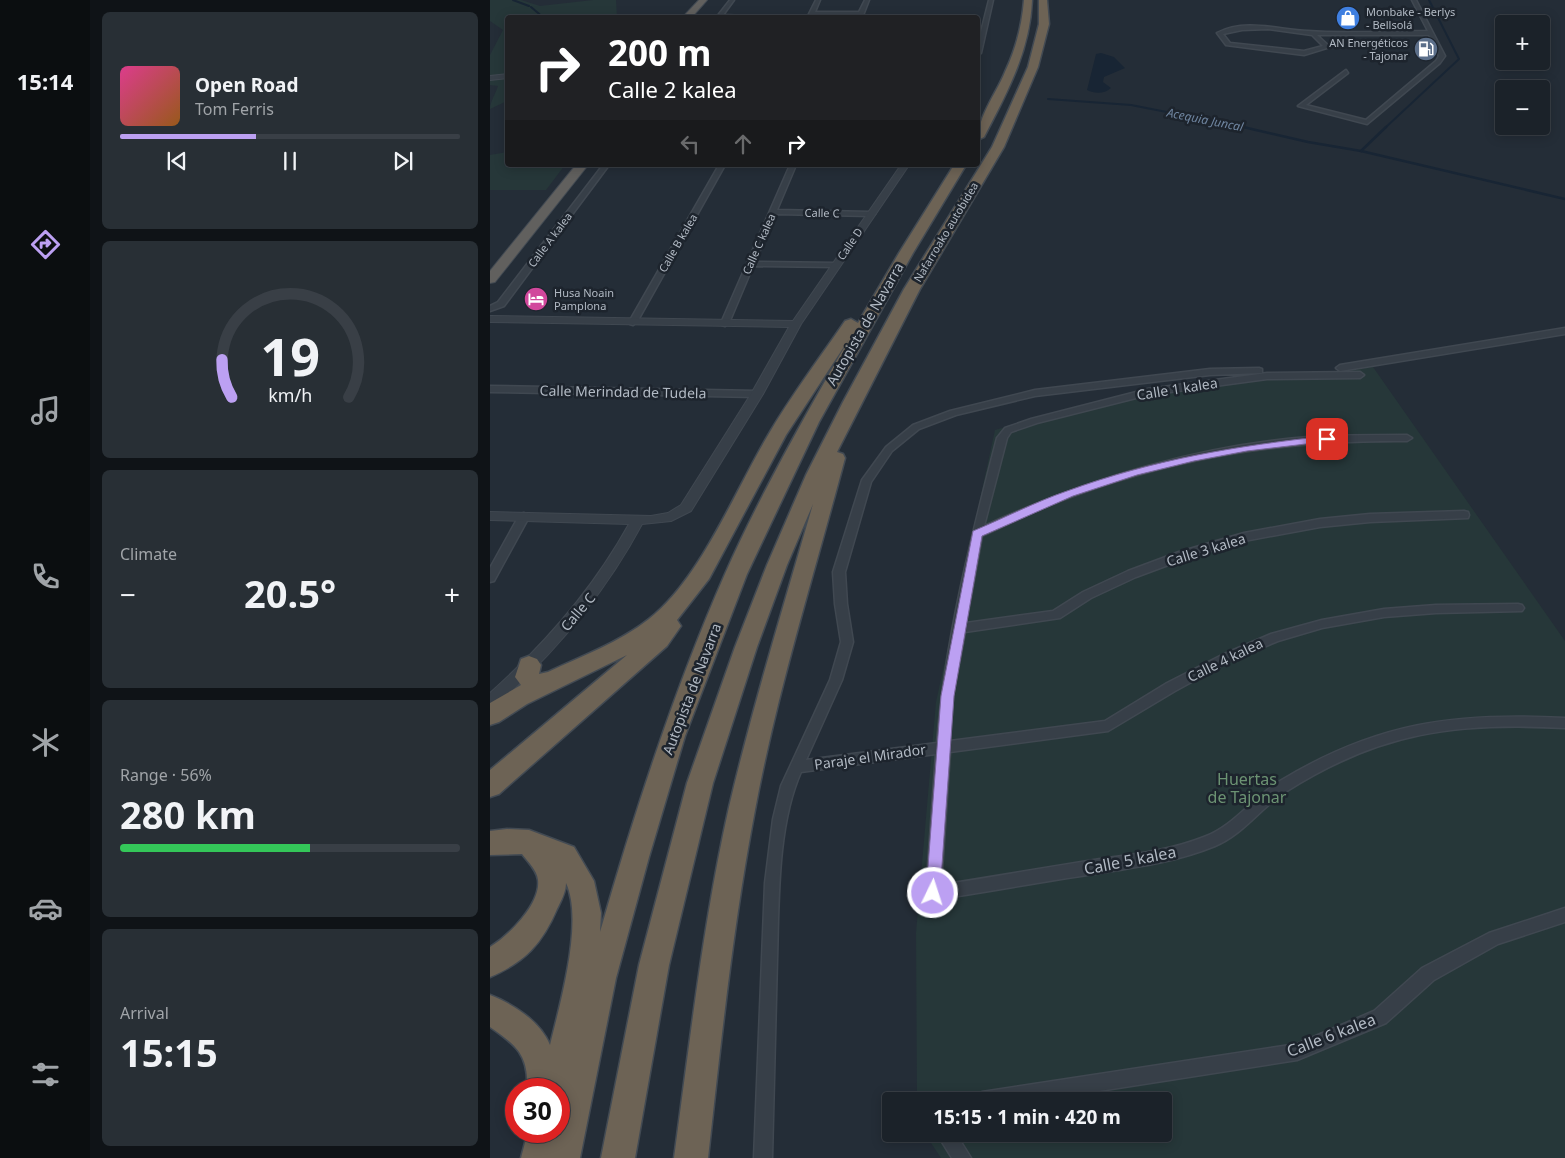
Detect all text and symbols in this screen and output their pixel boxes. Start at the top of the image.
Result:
place label: Monbake - Berlys - Bellsolá [1366,4,1455,32]
shop icon: Monbake - Berlys - Bellsolá [1335,5,1361,31]
map controls [1495,15,1550,135]
button: + [1495,15,1550,70]
text: 200 m [608,29,711,76]
icon: right [525,35,590,100]
place label: AN Energéticos - Tajonar [1329,35,1408,63]
fuel station icon: AN Energéticos - Tajonar [1413,36,1439,62]
text: 15:14 [17,66,73,96]
text: Open Road [195,72,298,98]
text: Calle 2 kalea [608,74,737,104]
button: − [1495,80,1550,135]
text: Tom Ferris [195,98,274,120]
water label: Acequia Juncal [1164,104,1246,135]
icon: left [676,130,704,158]
icon: ahead [729,130,757,158]
icon: right [782,130,810,158]
icon: previous [163,147,191,175]
icon: pause [276,147,304,175]
icon: next [389,147,417,175]
street label: Nafarroako autobidea [910,179,981,284]
street label: Calle C [804,205,840,220]
street label: Calle A kalea [524,209,575,270]
street label: Calle B kalea [655,211,700,275]
street label: Calle C kalea [738,211,779,277]
street label: Calle D [833,225,866,263]
icon: directions [28,227,63,262]
street label: Autopista de Navarra [822,259,908,389]
place label: Husa Noain Pamplona [554,285,614,313]
hotel icon: Husa Noain Pamplona [523,286,549,312]
text: 19 [260,320,320,391]
street label: Calle 1 kalea [1135,373,1219,404]
street label: Calle Merindad de Tudela [540,381,706,402]
text: km/h [268,383,312,407]
icon: music [28,393,63,428]
pin [1306,418,1348,460]
icon: arrive [1313,425,1341,453]
street label: Calle 3 kalea [1164,528,1248,571]
text: Climate [120,543,177,565]
icon: phone [28,559,63,594]
text: 20.5° [244,567,336,619]
text: − [120,575,136,613]
text: + [444,575,460,613]
street label: Calle C [556,588,599,635]
street label: Autopista de Navarra [658,620,725,757]
street label: Calle 4 kalea [1184,633,1266,686]
icon: climate [28,725,63,760]
street label: Paraje el Mirador [813,739,927,774]
text: Range · 56% [120,764,212,786]
park label: Huertas de Tajonar [1208,768,1287,808]
text: 280 km [120,788,256,840]
street label: Calle 5 kalea [1082,840,1178,880]
position arrow [906,866,958,918]
icon: car [28,891,63,926]
text: Arrival [120,1002,169,1024]
street label: Calle 6 kalea [1283,1008,1379,1062]
text: 15:15 [120,1026,218,1078]
icon: filters [28,1057,63,1092]
speed limit sign: 30 [505,1078,570,1143]
text: 15:15 · 1 min · 420 m [933,1104,1121,1130]

